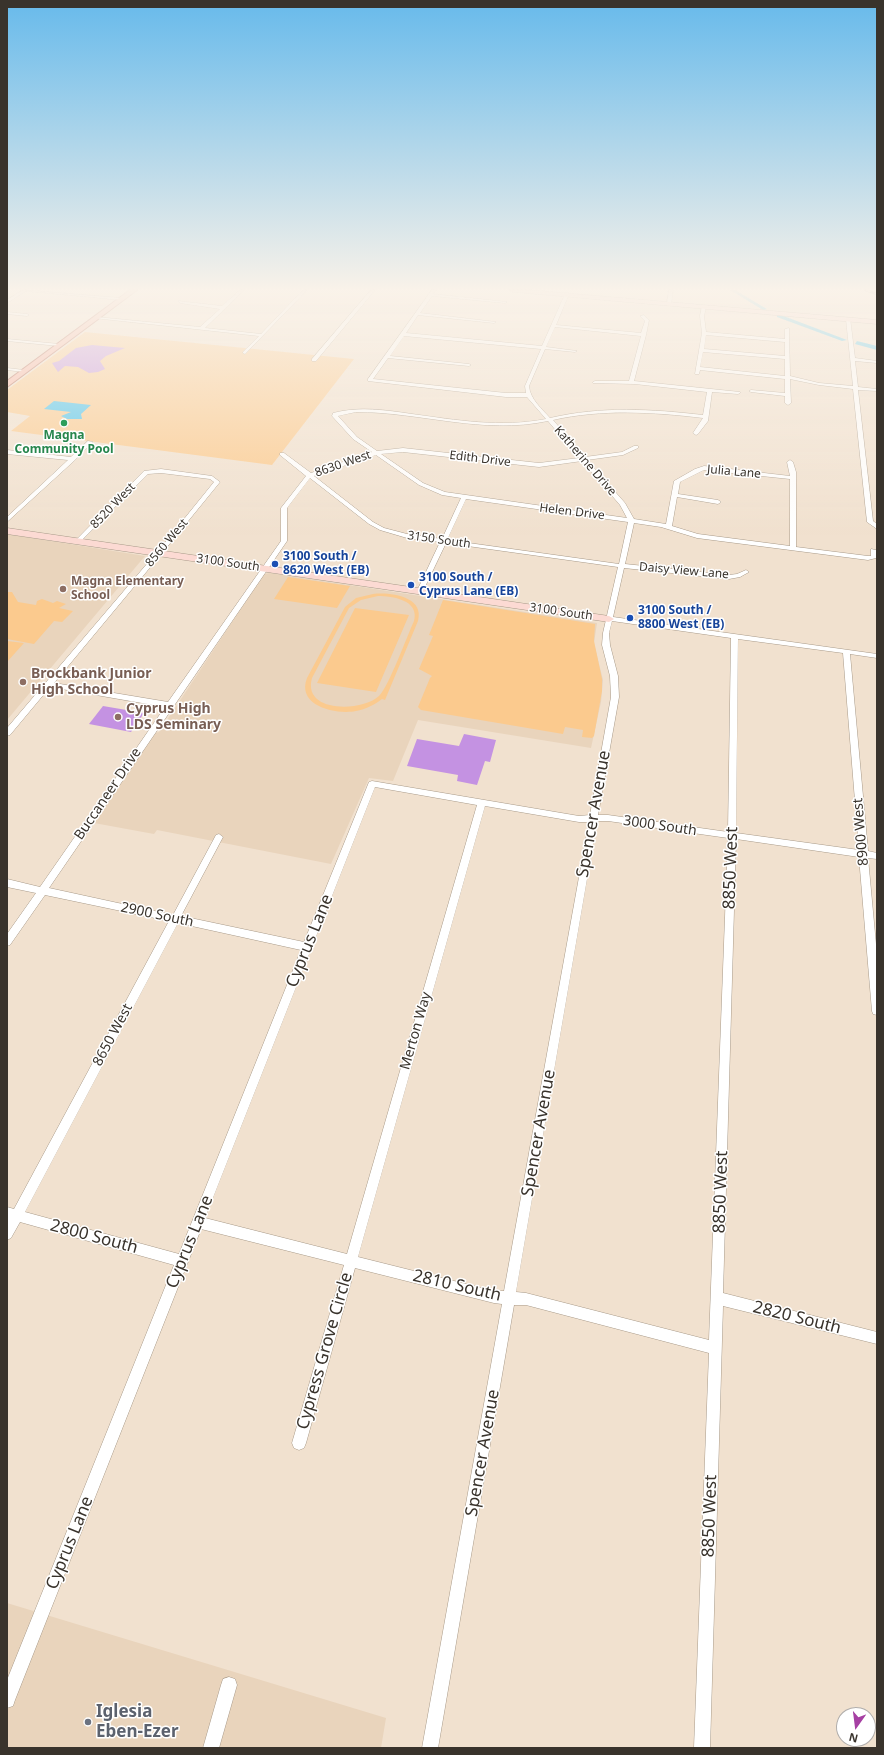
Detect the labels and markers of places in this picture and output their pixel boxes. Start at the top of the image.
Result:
marker: Magna Community Pool [59,418,69,428]
place label: Magna Community Pool [15,429,113,457]
place label: 3100 South / 8620 West (EB) [283,550,369,578]
marker: 3100 South / 8620 West (EB) [270,559,280,569]
place label: 3100 South / Cyprus Lane (EB) [419,571,518,599]
place label: Magna Elementary School [71,575,184,603]
marker: 3100 South / Cyprus Lane (EB) [406,580,416,590]
marker: Magna Elementary School [58,584,68,594]
place label: 3100 South / 8800 West (EB) [638,604,724,632]
marker: 3100 South / 8800 West (EB) [625,613,635,623]
place label: Brockbank Junior High School [31,666,152,698]
marker: Brockbank Junior High School [18,677,28,687]
place label: Cyprus High LDS Seminary [126,701,221,734]
marker: Cyprus High LDS Seminary [113,712,123,722]
place label: Iglesia Eben-Ezer [96,1702,179,1742]
marker: Iglesia Eben-Ezer [83,1717,93,1727]

